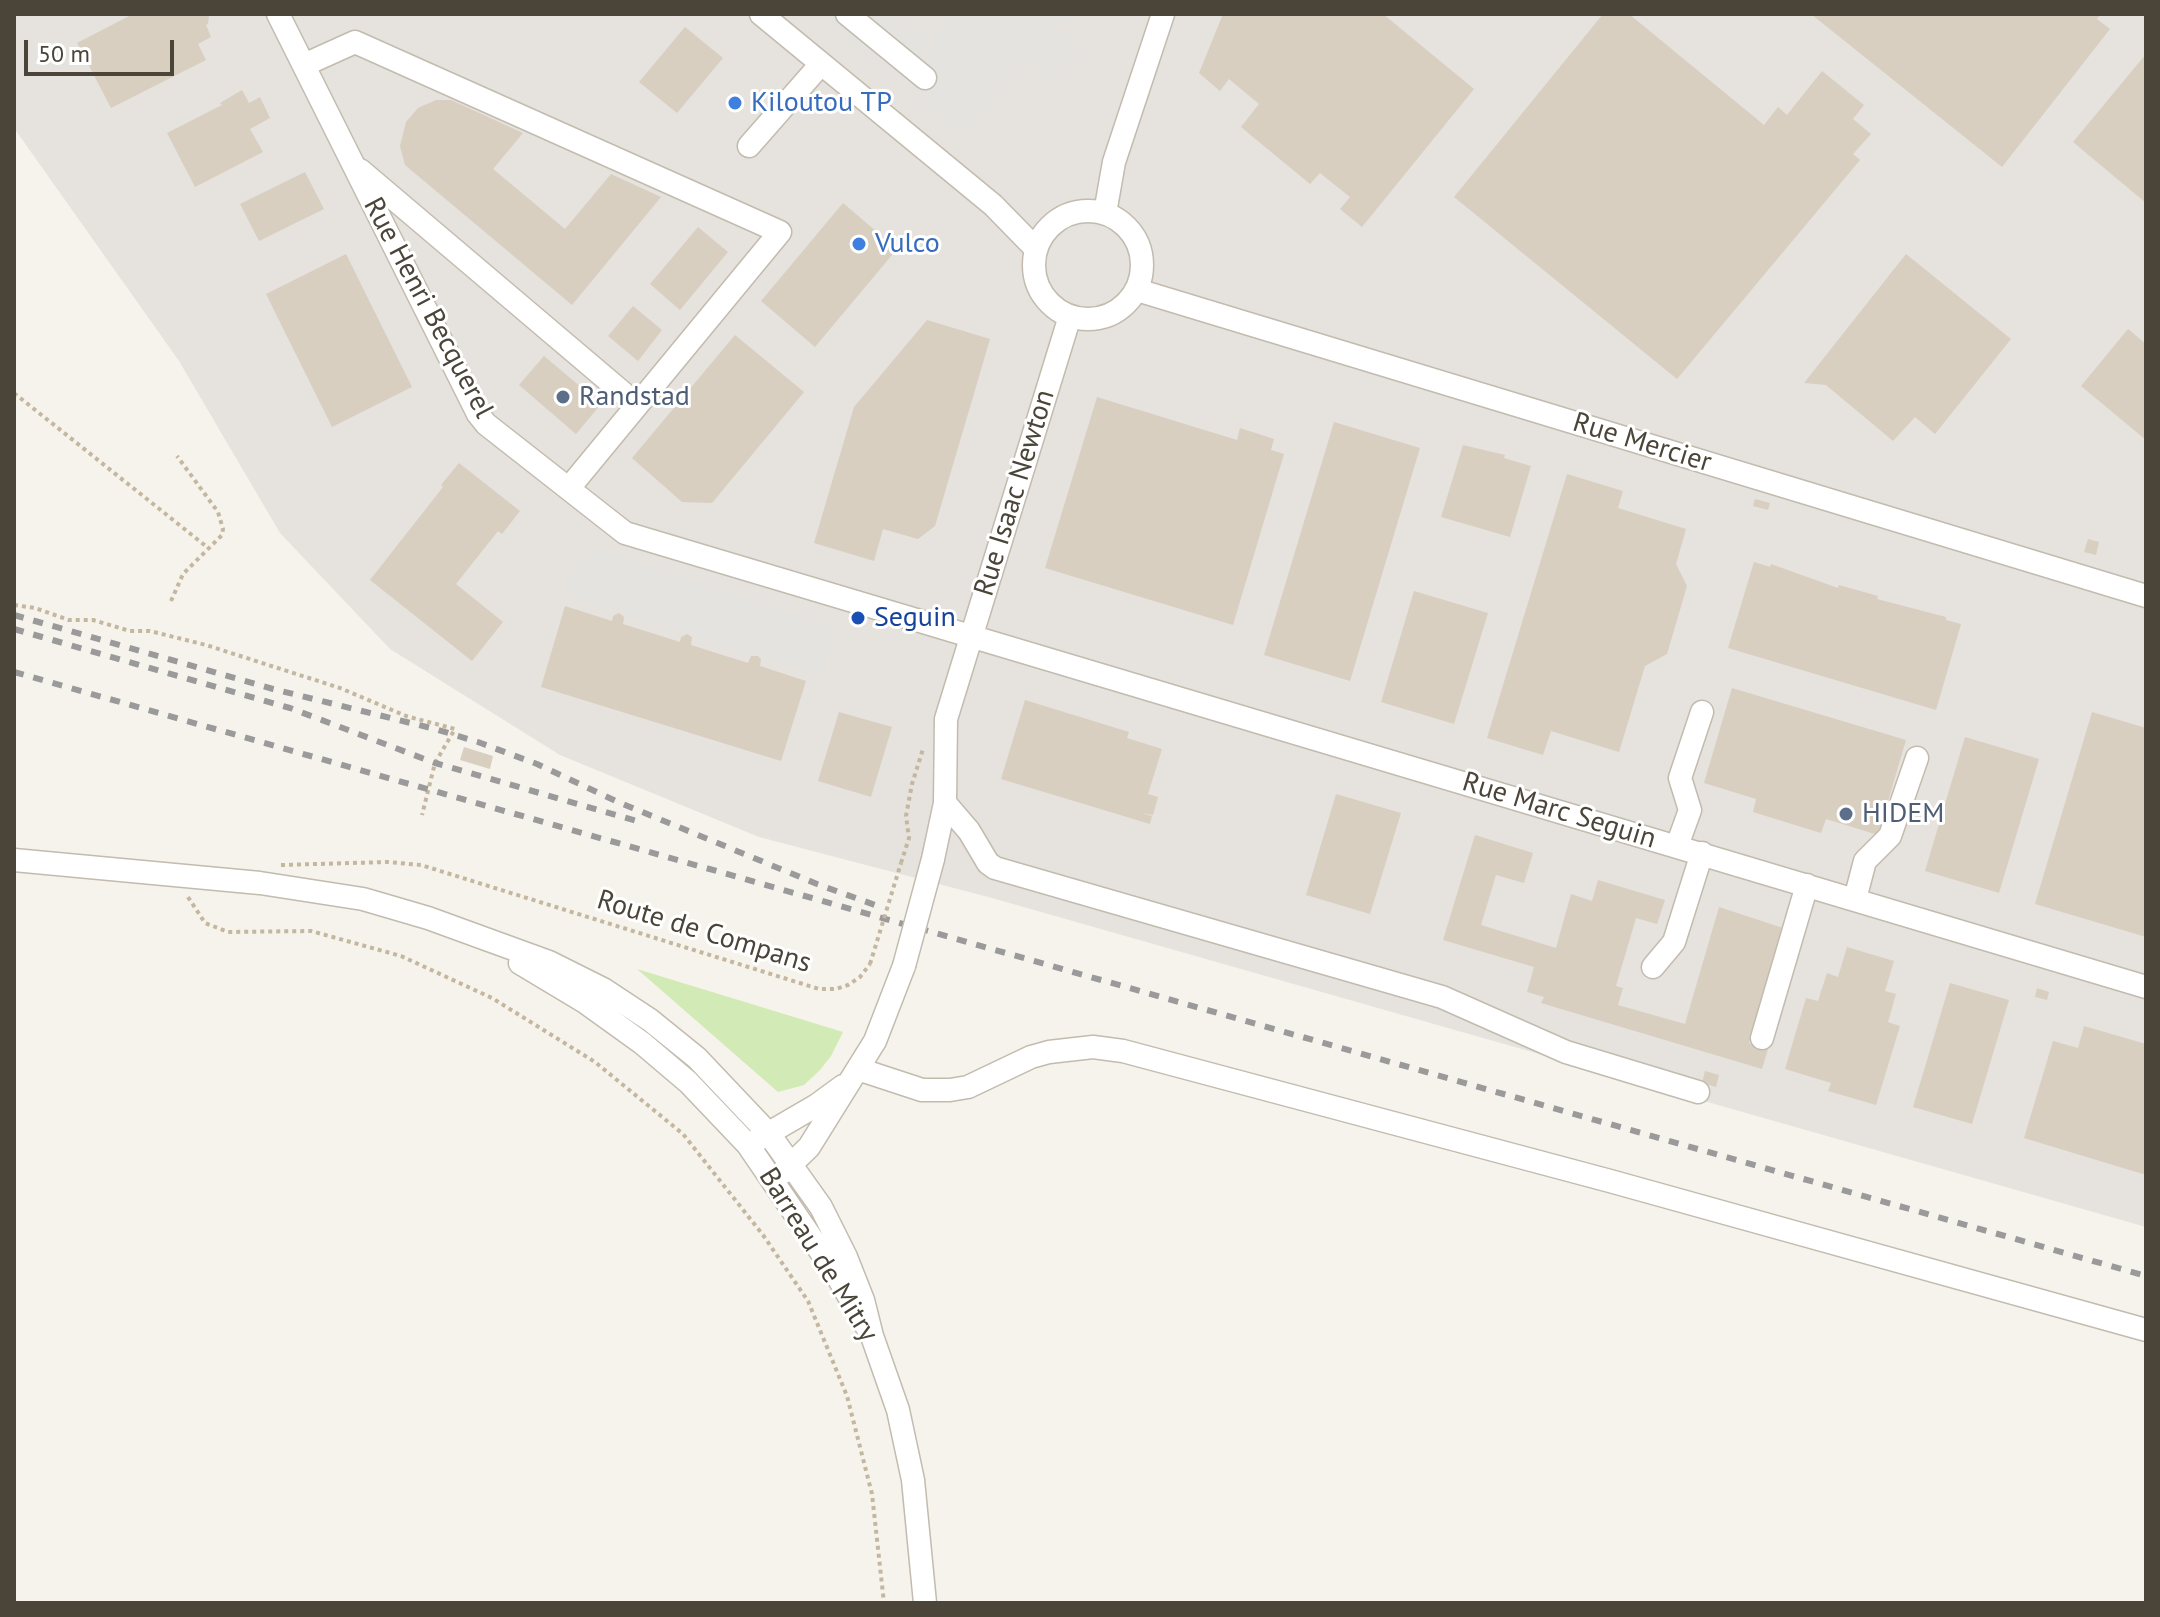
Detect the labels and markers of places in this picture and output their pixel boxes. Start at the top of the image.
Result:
place label: Kiloutou TP [751,86,892,120]
marker: Kiloutou TP [726,94,744,112]
place label: Vulco [875,227,940,261]
marker: Vulco [850,235,868,253]
place label: Randstad [579,380,690,414]
marker: Randstad [554,388,572,406]
place label: Seguin [874,601,956,635]
marker: Seguin [849,609,867,627]
place label: HIDEM [1862,797,1944,831]
marker: HIDEM [1837,805,1855,823]

